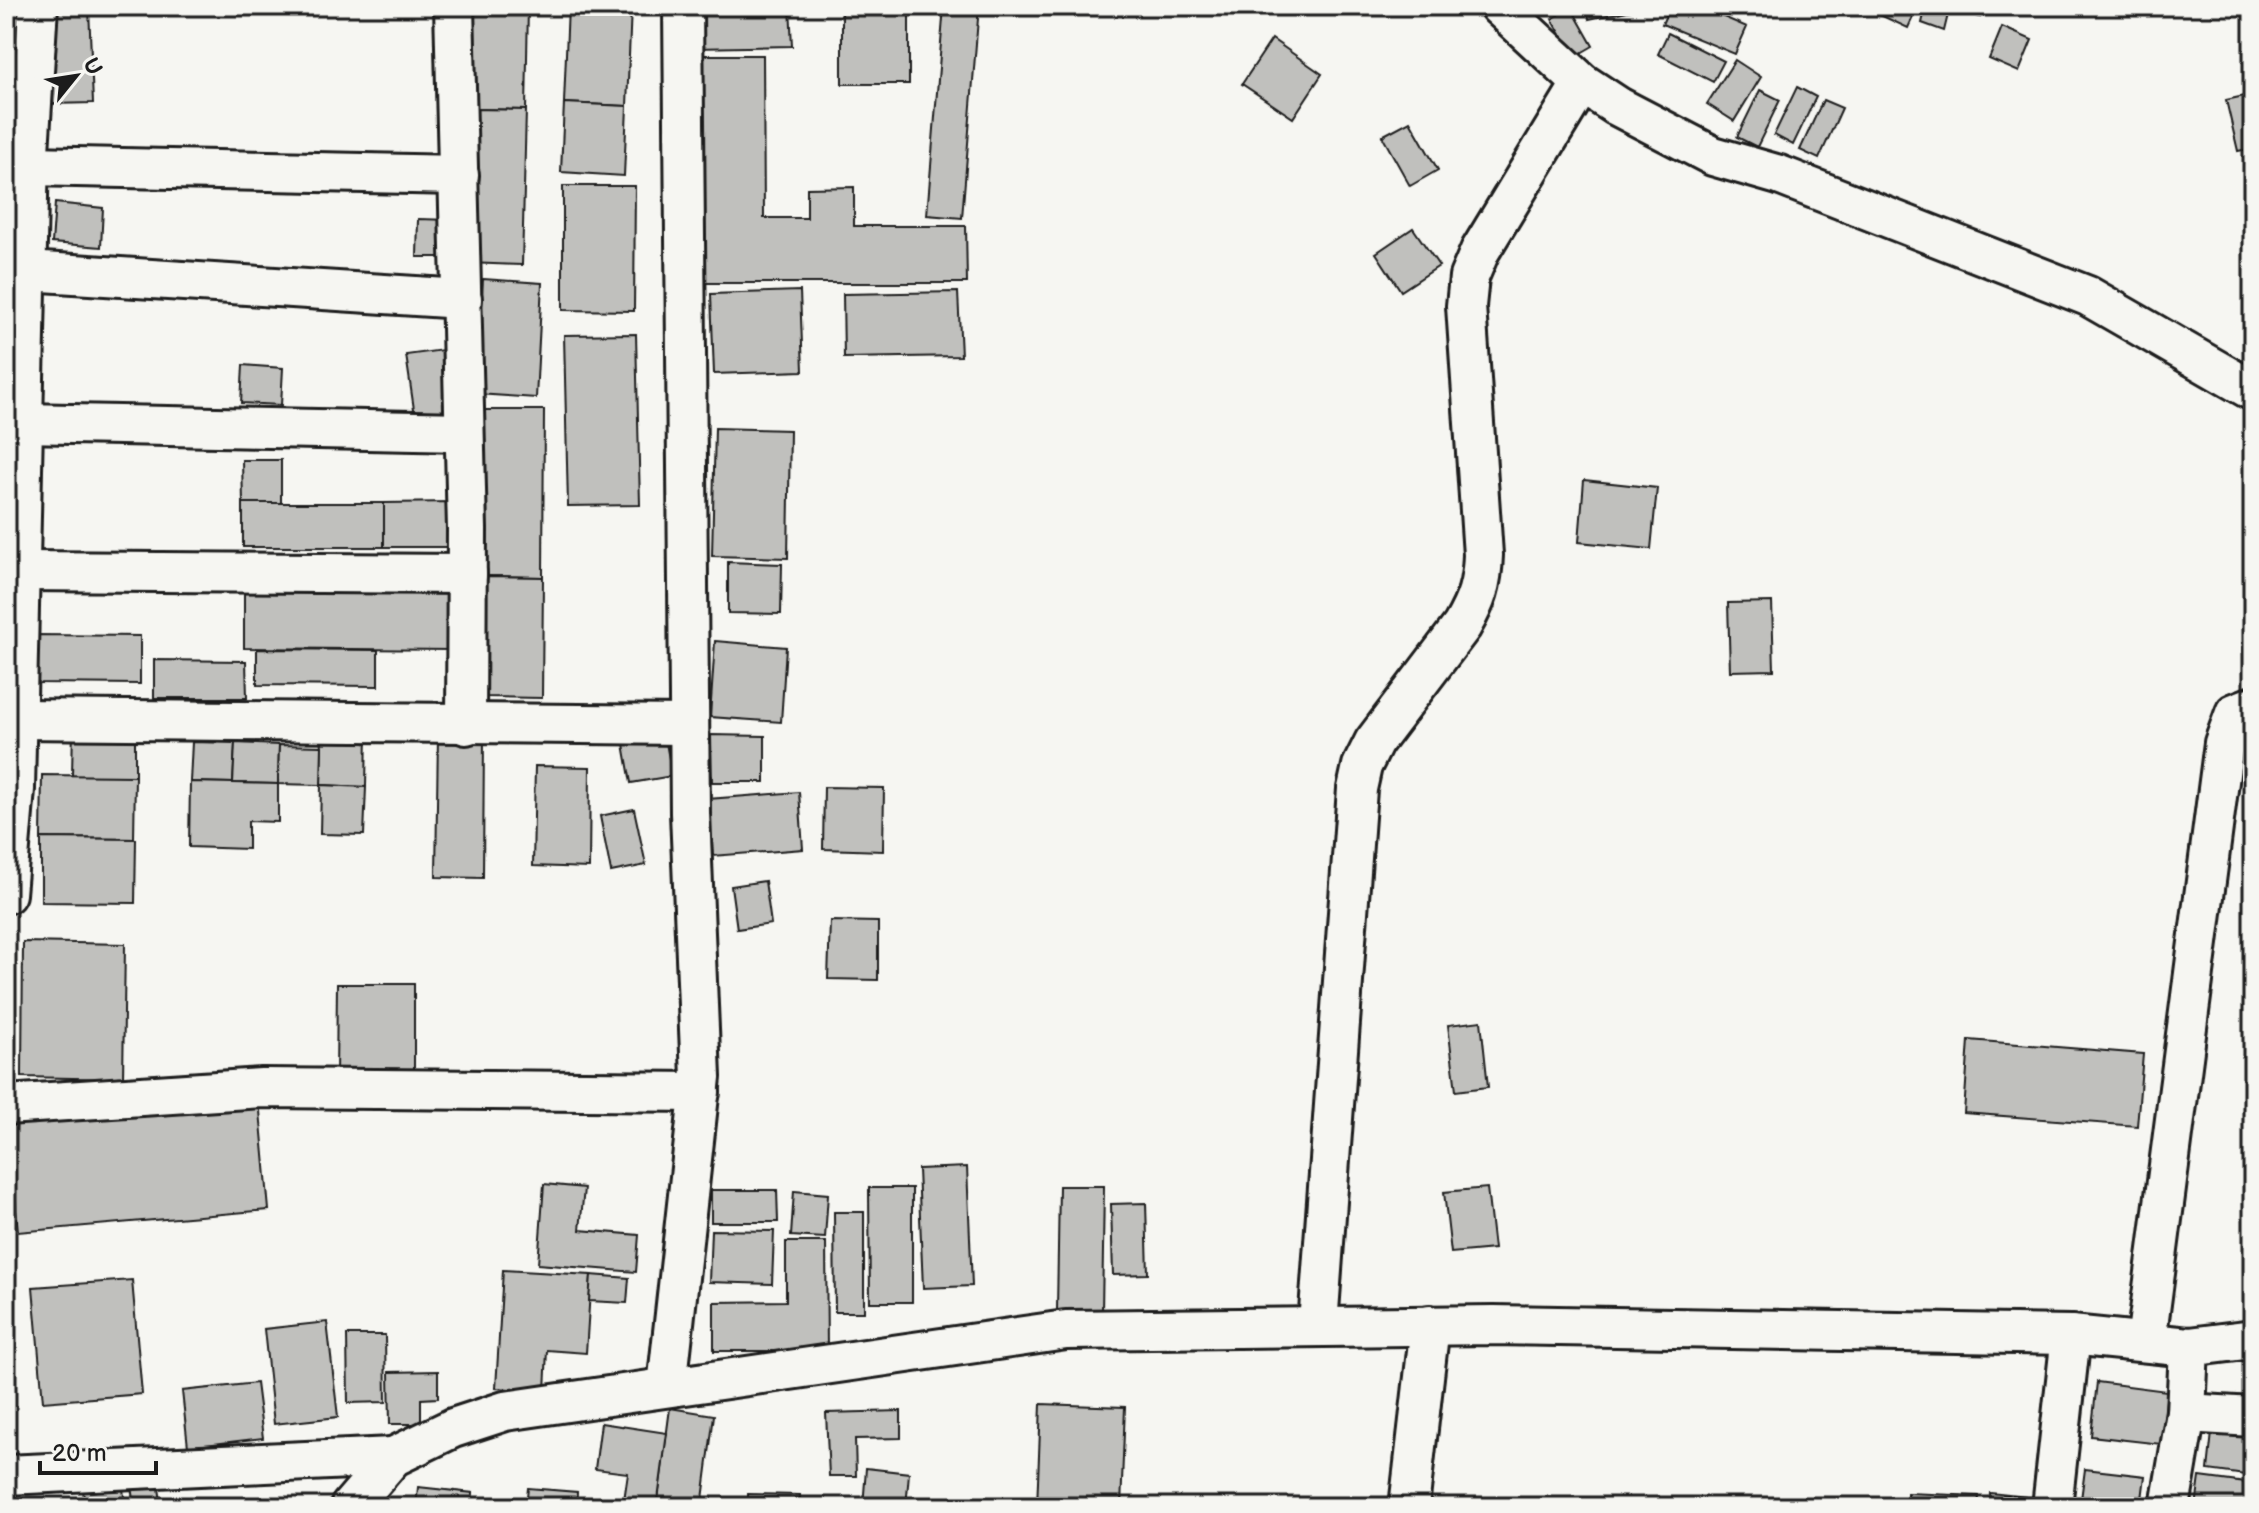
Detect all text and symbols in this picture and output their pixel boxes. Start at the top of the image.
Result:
north arrow [36,36,116,116]
text: U [76,53,108,80]
scale bar [40,1425,156,1475]
text: 20 m [52,1439,107,1468]

